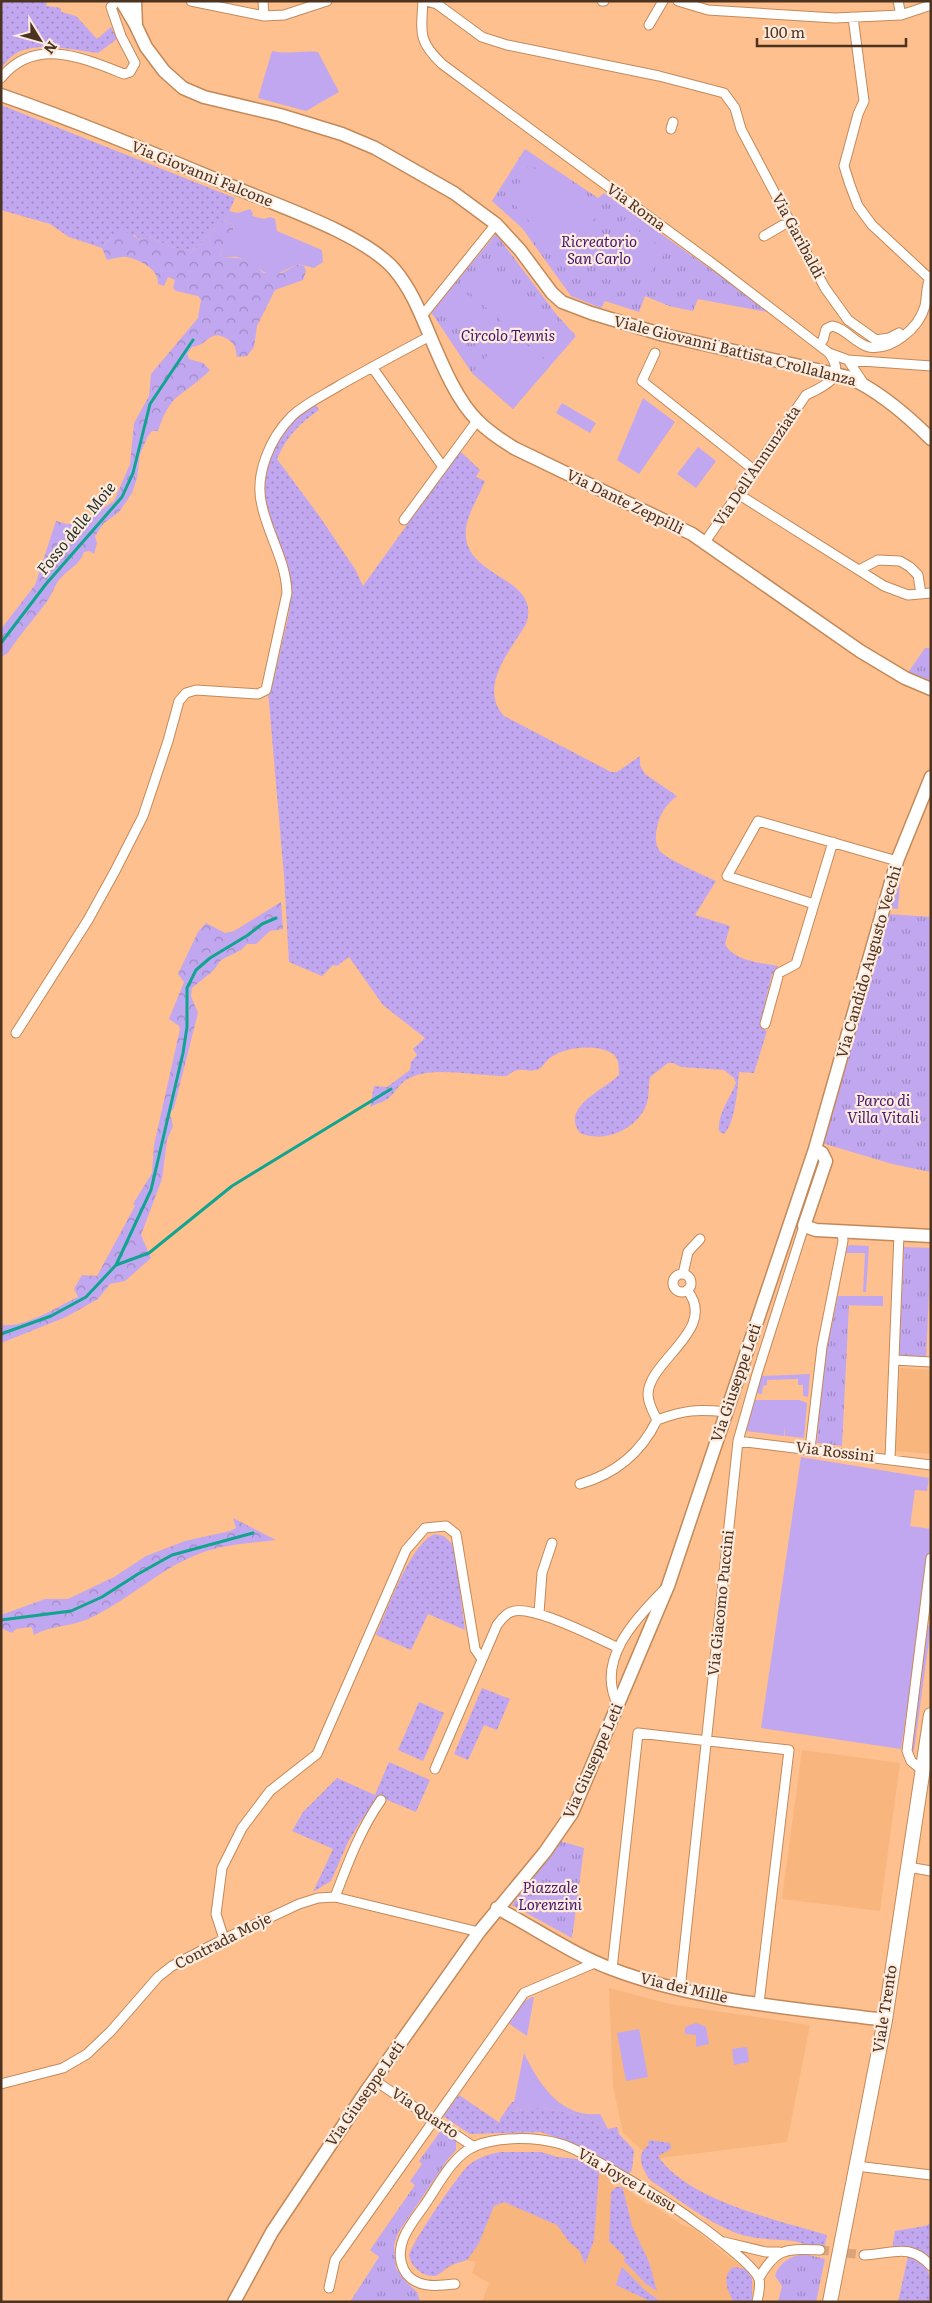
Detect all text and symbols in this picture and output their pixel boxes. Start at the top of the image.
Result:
north arrow [15,15,65,65]
scale bar [757,15,906,47]
text: 100 m [764,20,805,43]
text: N [40,38,63,59]
street label: Via Giovanni Falcone [128,134,277,212]
street label: Via Roma [602,176,672,236]
street label: Via Garibaldi [767,188,832,282]
park label: Ricreatorio San Carlo [561,229,637,269]
street label: Viale Giovanni Battista Crollalanza [612,308,860,391]
park label: Circolo Tennis [461,323,555,346]
street label: Via Dell'Annunziata [707,399,805,530]
street label: Via Dante Zeppilli [563,462,688,539]
water label: Fosso delle Moie [30,476,120,579]
street label: Via Candido Augusto Vecchi [829,863,906,1061]
park label: Parco di Villa Vitali [847,1088,919,1128]
street label: Via Giuseppe Leti [703,1320,766,1445]
street label: Via Rossini [794,1434,876,1467]
street label: Via Giacomo Puccini [700,1529,739,1677]
street label: Via Giuseppe Leti [556,1699,627,1822]
park label: Piazzale Lorenzini [518,1875,583,1915]
street label: Contrada Moje [170,1905,275,1974]
street label: Viale Trento [865,1963,902,2055]
street label: Via dei Mille [638,1965,731,2008]
street label: Via Giuseppe Leti [319,2036,409,2151]
street label: Via Quarto [387,2081,465,2143]
street label: Via Joyce Lussu [574,2141,682,2217]

